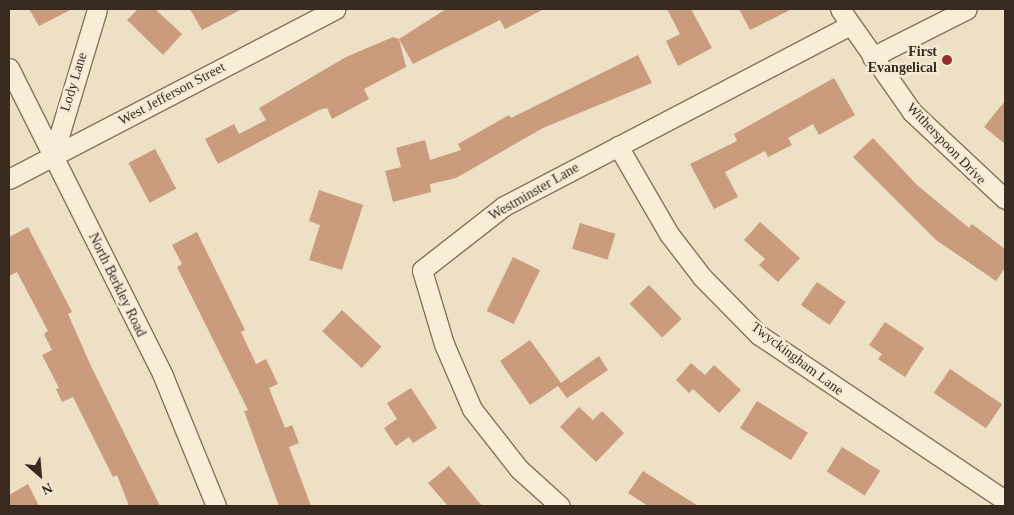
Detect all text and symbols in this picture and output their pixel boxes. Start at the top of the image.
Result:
place label: First Evangelical [868,44,937,76]
street label: Lody Lane [57,50,91,114]
marker: First Evangelical [941,54,953,66]
street label: West Jefferson Street [116,59,228,129]
street label: Witherspoon Drive [903,100,989,188]
street label: Westminster Lane [486,159,582,225]
street label: North Berkley Road [85,230,149,340]
street label: Twyckingham Lane [747,319,847,399]
north arrow [15,450,65,500]
text: N [39,480,55,498]

